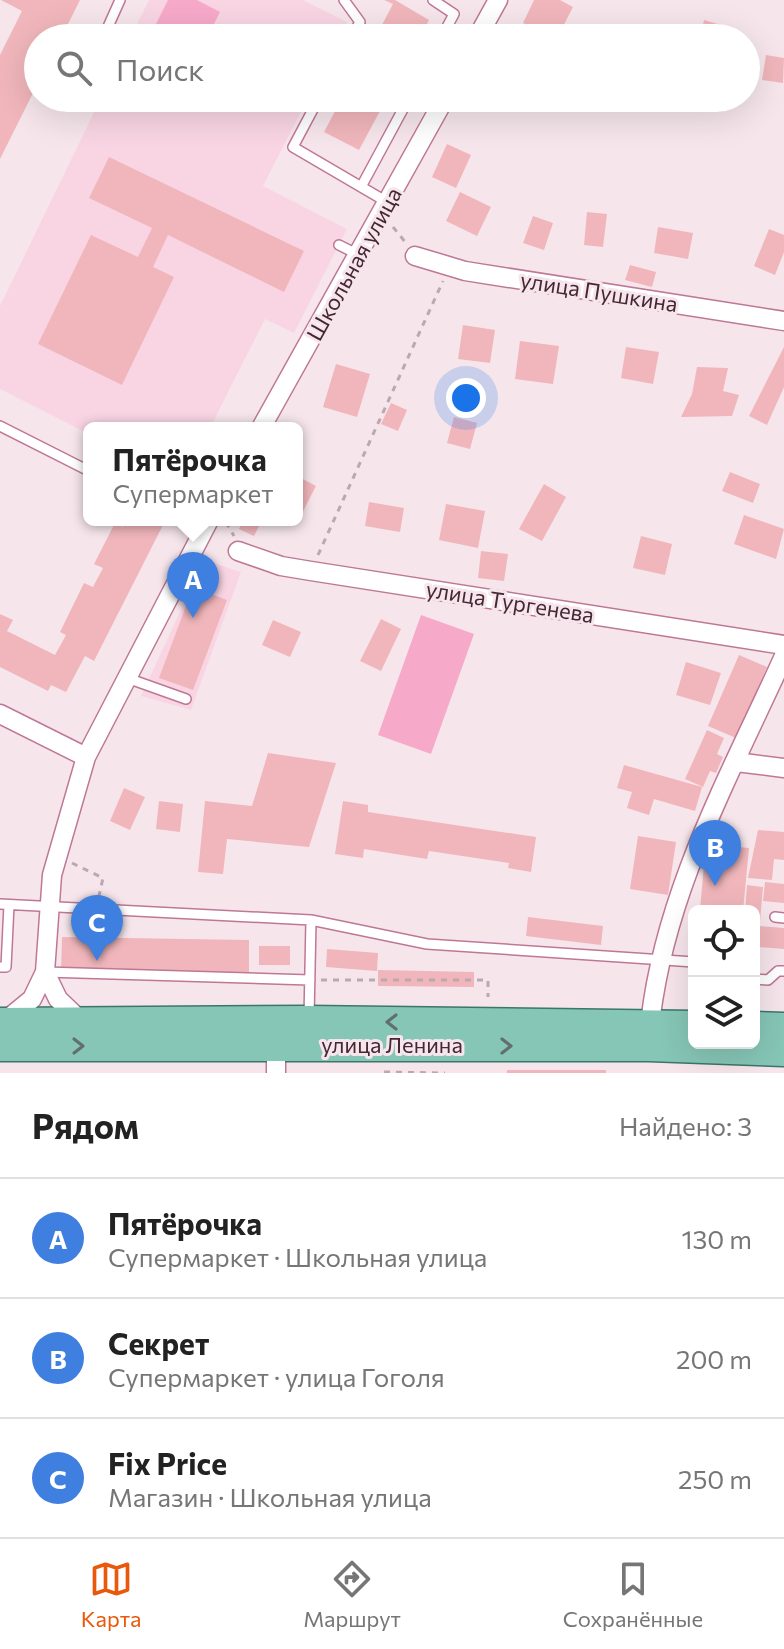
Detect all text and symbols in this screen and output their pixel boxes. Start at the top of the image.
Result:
search box [24,24,760,112]
icon: search [52,46,96,90]
text: Поиск [116,50,204,87]
street label: Школьная улица [300,182,407,345]
street label: улица Пушкина [519,266,680,317]
your location [446,378,486,418]
popup [83,422,303,526]
text: Пятёрочка [113,440,267,477]
text: Супермаркет [113,477,273,508]
pin: A [167,552,219,618]
street label: улица Тургенева [424,575,596,628]
pin: B [689,820,741,886]
pin: C [71,895,123,961]
map controls [688,905,760,1049]
button: locate [688,905,760,977]
button: layers [688,977,760,1049]
one-way arrow [385,1013,398,1031]
street label: улица Ленина [321,1031,463,1058]
one-way arrow [72,1037,85,1055]
one-way arrow [500,1037,513,1055]
text: Рядом [32,1104,139,1146]
text: Найдено: 3 [619,1110,752,1141]
text: Пятёрочка [108,1204,262,1241]
text: A [49,1223,67,1254]
text: 130 m [681,1223,752,1254]
text: Супермаркет · Школьная улица [108,1241,487,1272]
text: Секрет [108,1324,209,1361]
text: B [49,1343,67,1374]
text: 200 m [676,1343,752,1374]
text: Супермаркет · улица Гоголя [108,1361,445,1392]
text: Fix Price [108,1444,227,1481]
text: C [49,1463,67,1494]
text: 250 m [678,1463,752,1494]
text: Магазин · Школьная улица [108,1481,432,1512]
tab: Карта [81,1557,142,1632]
tab: Маршрут [303,1557,401,1632]
tab: Сохранённые [563,1557,703,1632]

